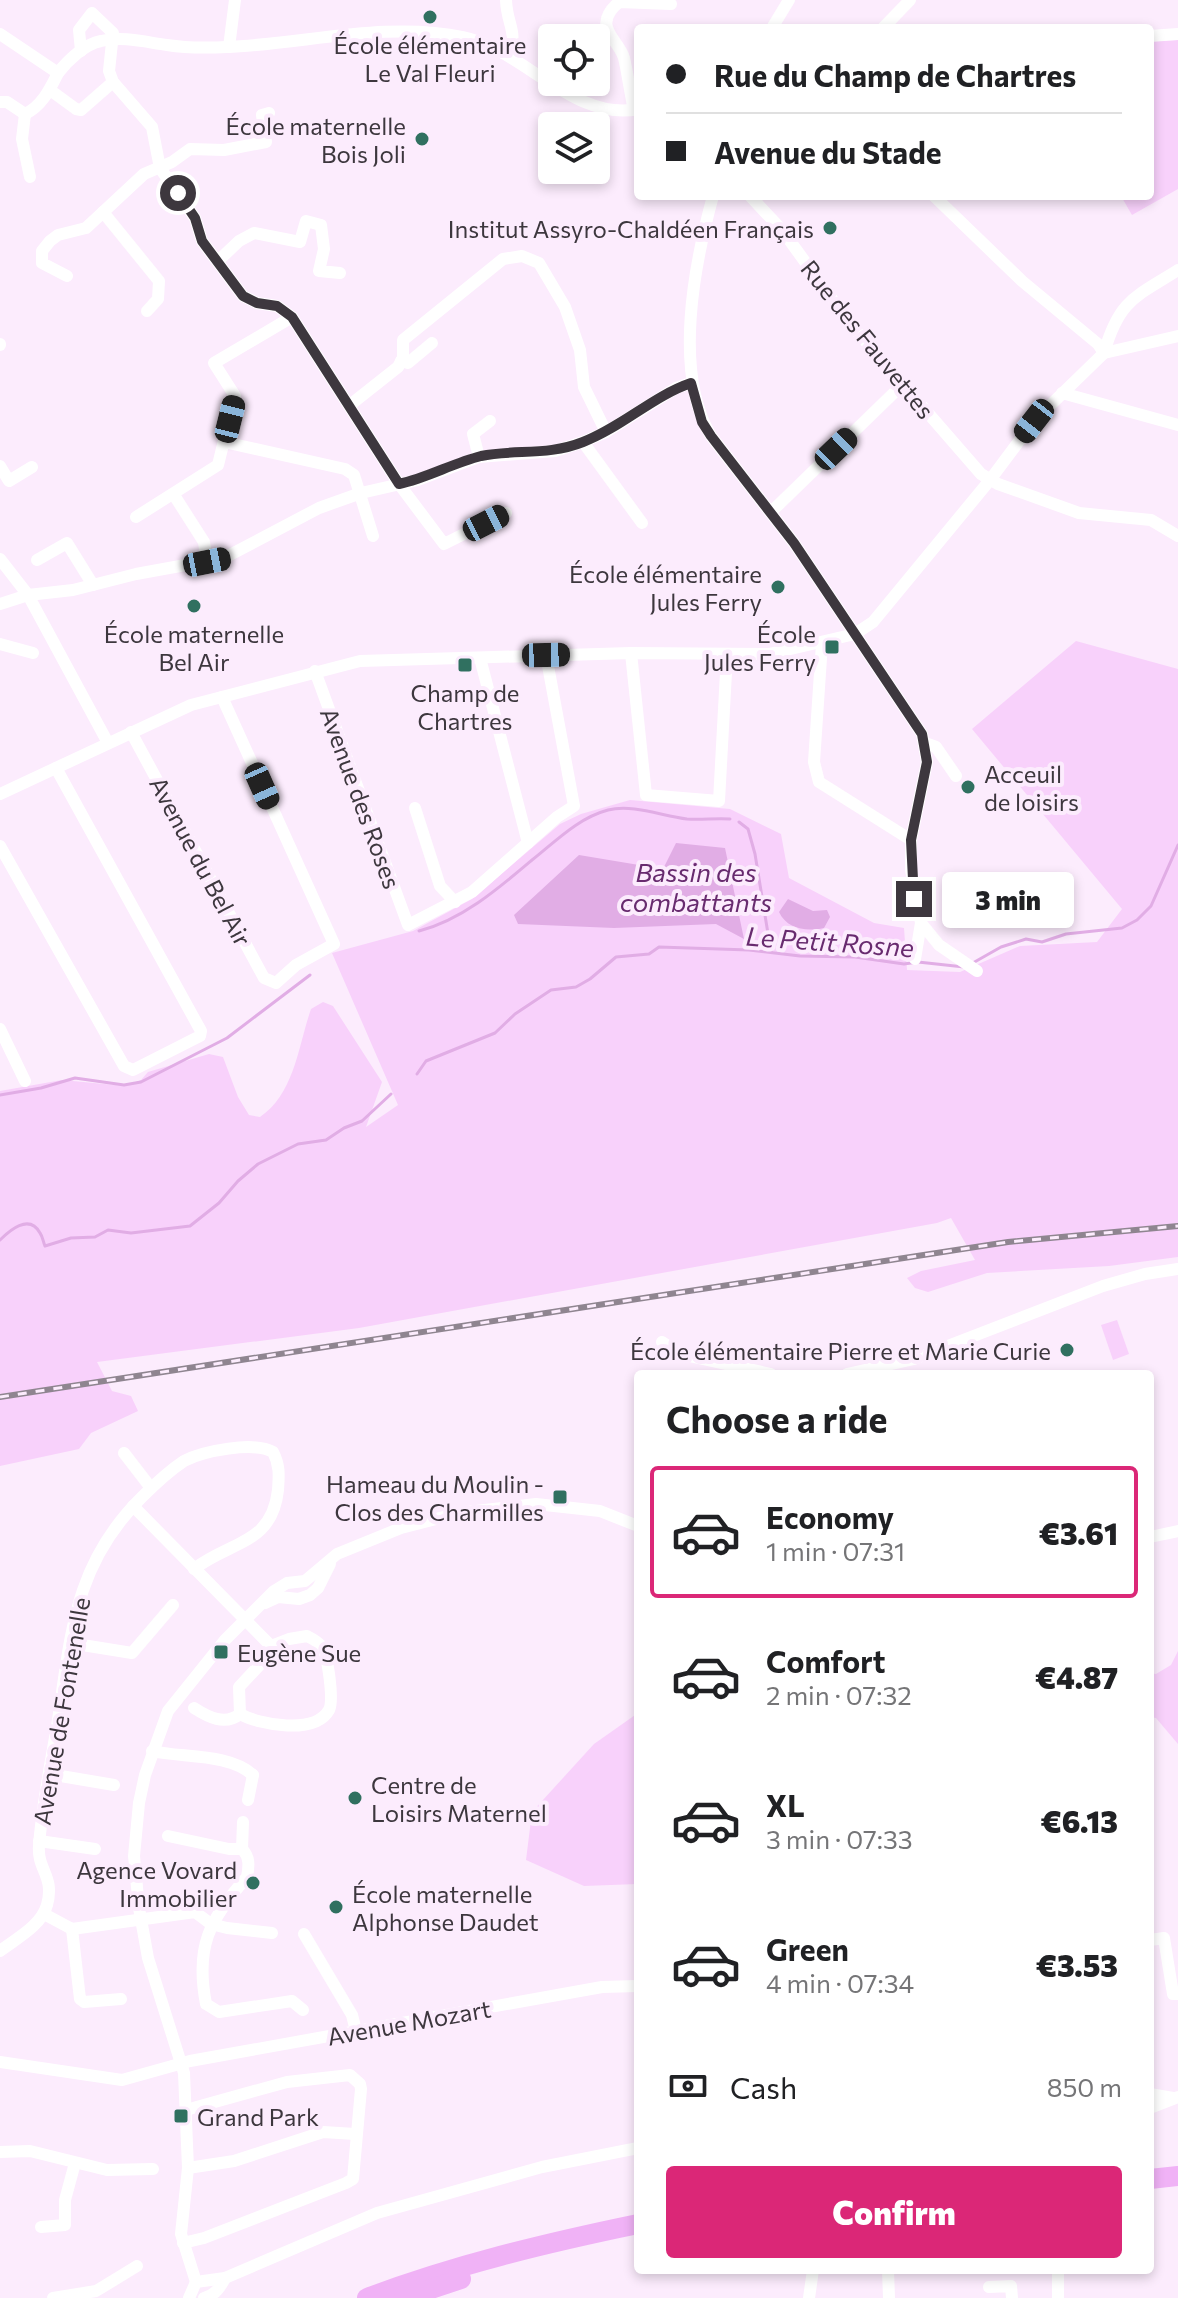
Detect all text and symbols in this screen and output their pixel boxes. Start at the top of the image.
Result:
marker: École élémentaire Le Val Fleuri [421,8,439,26]
map controls [538,24,610,184]
button: locate [538,24,610,96]
place label: École élémentaire Le Val Fleuri [334,30,526,87]
text: Rue du Champ de Chartres [714,56,1076,93]
place label: École maternelle Bois Joli [226,111,406,168]
button: layers [538,112,610,184]
marker: École maternelle Bois Joli [413,130,431,148]
text: Avenue du Stade [714,133,941,170]
route start [160,175,196,211]
place label: Institut Assyro-Chaldéen Français [448,214,814,243]
marker: Institut Assyro-Chaldéen Français [821,219,839,237]
street label: Rue des Fauvettes [795,254,941,424]
car [213,393,247,445]
car [1010,395,1058,447]
car [810,424,862,474]
car [459,501,513,545]
car [181,546,233,578]
place label: École élémentaire Jules Ferry [569,559,762,616]
marker: École élémentaire Jules Ferry [769,578,787,596]
marker: École maternelle Bel Air [185,597,203,615]
place label: École maternelle Bel Air [104,619,284,676]
place label: École Jules Ferry [704,619,816,676]
marker: École Jules Ferry [823,638,841,656]
car [522,643,570,667]
marker: Champ de Chartres [456,656,474,674]
place label: Champ de Chartres [411,678,520,735]
street label: Avenue des Roses [315,704,407,892]
car [241,759,283,813]
place label: Acceuil de loisirs [984,759,1079,816]
street label: Avenue du Bel Air [144,771,258,951]
marker: Acceuil de loisirs [959,778,977,796]
water label: Bassin des combattants [620,856,772,917]
callout: 3 min [942,871,1074,927]
route end [896,881,932,917]
text: 3 min [975,884,1041,915]
water label: Le Petit Rosne [745,920,915,962]
place label: École élémentaire Pierre et Marie Curie [630,1336,1051,1365]
marker: École élémentaire Pierre et Marie Curie [1058,1341,1076,1359]
text: Choose a ride [666,1396,887,1440]
place label: Hameau du Moulin - Clos des Charmilles [326,1469,544,1526]
marker: Hameau du Moulin - Clos des Charmilles [551,1488,569,1506]
icon: car [670,1496,742,1568]
text: Economy [766,1498,894,1535]
text: €3.61 [1039,1514,1118,1551]
text: 1 min · 07:31 [766,1535,905,1566]
street label: Avenue de Fontenelle [27,1595,95,1827]
place label: Eugène Sue [237,1638,361,1667]
icon: car [670,1640,742,1712]
text: Comfort [766,1642,885,1679]
marker: Eugène Sue [212,1643,230,1661]
text: €4.87 [1035,1658,1118,1695]
text: 2 min · 07:32 [766,1679,912,1710]
place label: Centre de Loisirs Maternel [371,1770,547,1827]
icon: car [670,1784,742,1856]
text: XL [766,1786,805,1823]
marker: Centre de Loisirs Maternel [346,1789,364,1807]
text: €6.13 [1041,1802,1118,1839]
text: 3 min · 07:33 [766,1823,913,1854]
place label: Agence Vovard Immobilier [76,1855,237,1912]
marker: Agence Vovard Immobilier [244,1874,262,1892]
place label: École maternelle Alphonse Daudet [352,1879,539,1936]
marker: École maternelle Alphonse Daudet [327,1898,345,1916]
icon: car [670,1928,742,2000]
text: Green [766,1930,849,1967]
text: €3.53 [1036,1946,1118,1983]
text: 4 min · 07:34 [766,1967,914,1998]
street label: Avenue Mozart [325,1993,493,2051]
icon: cash [666,2064,710,2108]
text: Cash [730,2068,797,2105]
text: 850 m [1047,2071,1122,2102]
place label: Grand Park [197,2102,319,2131]
marker: Grand Park [172,2107,190,2125]
button: Confirm [666,2166,1122,2258]

